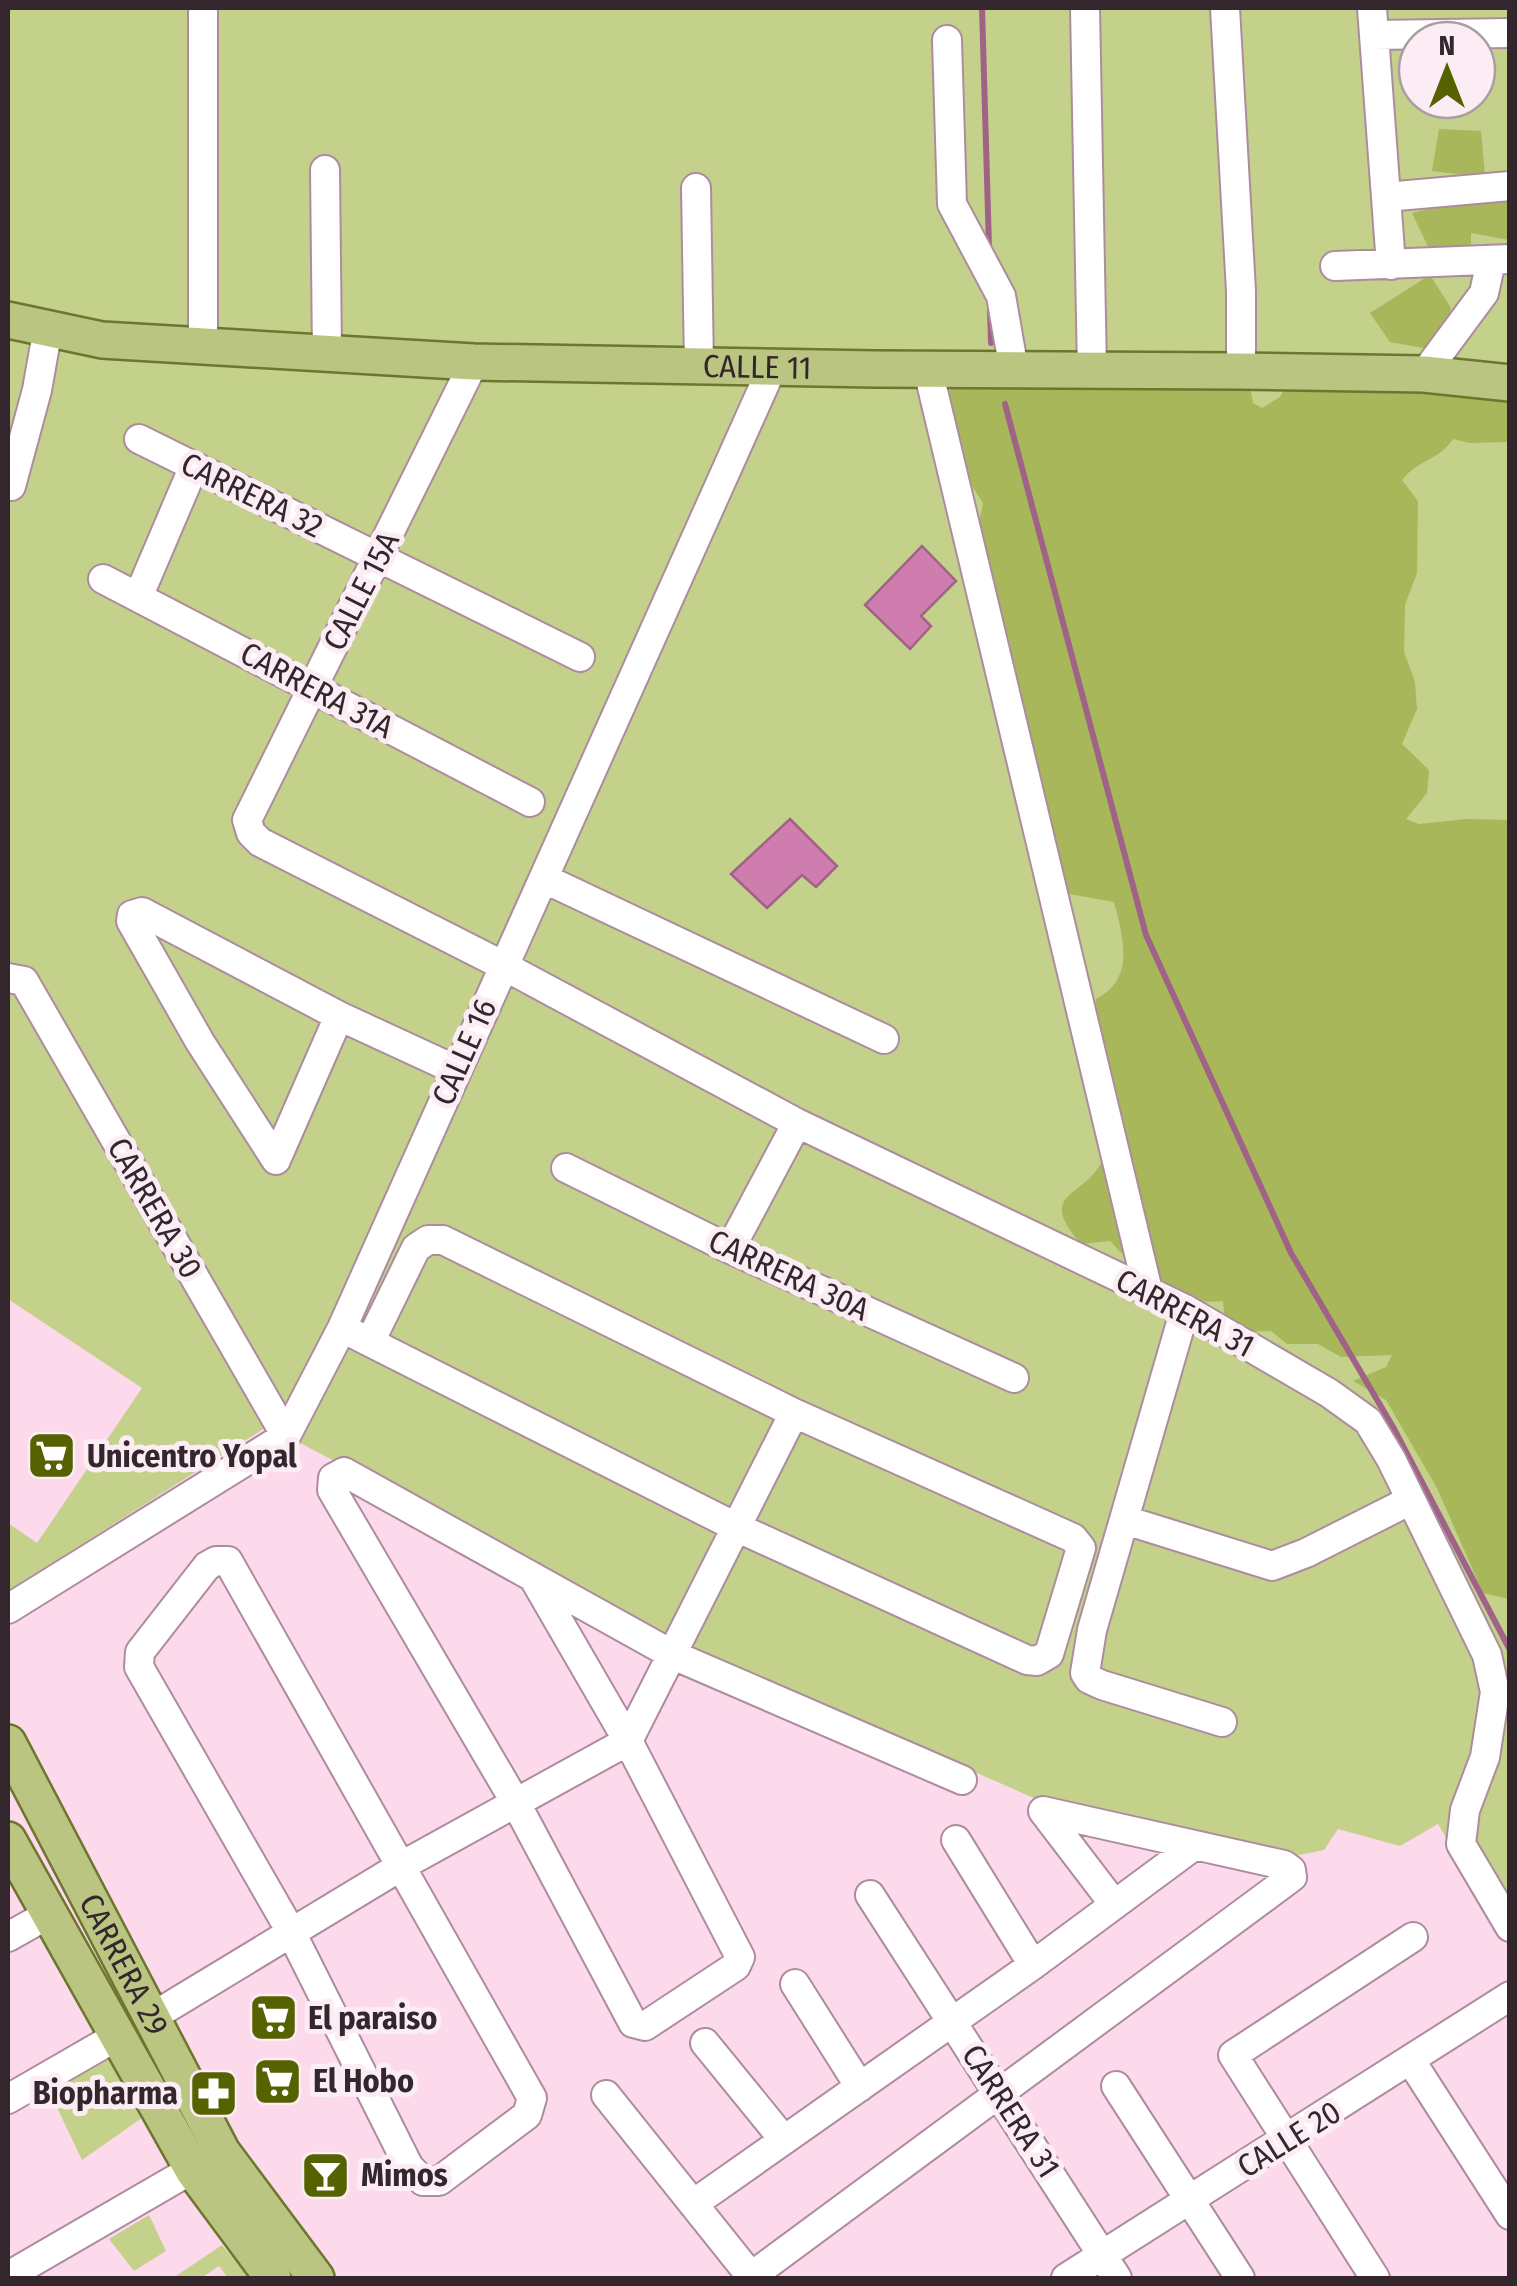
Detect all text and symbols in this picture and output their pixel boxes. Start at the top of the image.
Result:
north arrow [1397,20,1497,120]
text: N [1439,29,1455,62]
street label: CALLE 11 [703,347,812,387]
street label: CARRERA 32 [175,444,329,546]
street label: CALLE 15A [315,525,407,657]
street label: CARRERA 31A [234,634,400,746]
street label: CALLE 16 [424,993,504,1111]
street label: CARRERA 30 [100,1131,210,1285]
street label: CARRERA 30A [703,1221,875,1329]
street label: CARRERA 31 [1109,1261,1261,1365]
supermarket icon: Unicentro Yopal [26,1430,78,1482]
place label: Unicentro Yopal [87,1437,297,1475]
street label: CARRERA 29 [71,1887,177,2042]
supermarket icon: El paraiso [247,1992,299,2044]
place label: El paraiso [308,1999,437,2037]
street label: CARRERA 31 [954,2037,1068,2185]
supermarket icon: El Hobo [252,2055,304,2107]
place label: El Hobo [313,2062,414,2100]
pharmacy icon: Biopharma [187,2067,239,2119]
place label: Biopharma [33,2074,178,2112]
street label: CALLE 20 [1230,2092,1348,2186]
bar icon: Mimos [300,2149,352,2201]
place label: Mimos [361,2156,448,2194]

